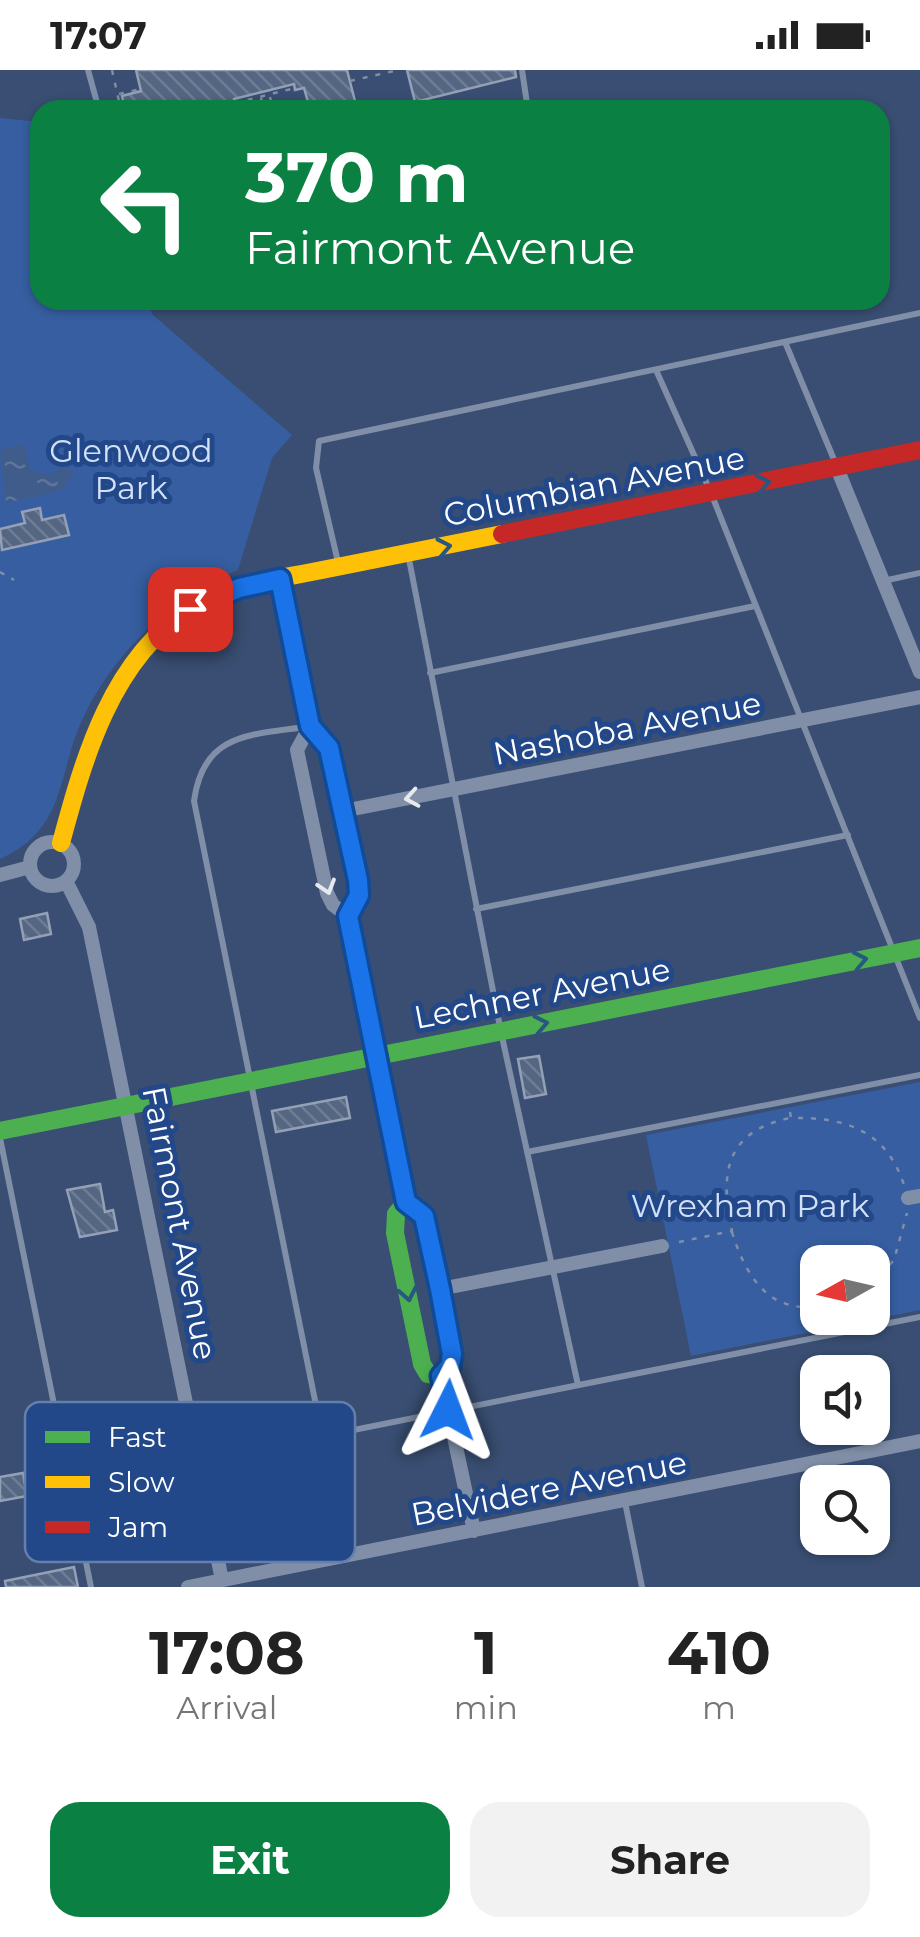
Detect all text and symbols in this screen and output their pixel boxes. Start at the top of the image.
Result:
text: 17:07 [50,12,147,59]
text: 370 m [245,134,469,220]
icon: left [80,140,210,270]
text: Fairmont Avenue [245,220,635,275]
park label: Glenwood Park [49,431,213,507]
street label: Columbian Avenue [440,438,748,534]
one-way arrow [754,473,771,494]
one-way arrow [435,537,452,558]
pin [148,567,233,652]
icon: arrive [163,582,218,637]
street label: Nashoba Avenue [490,683,764,773]
one-way arrow [404,787,421,808]
one-way arrow [315,877,336,894]
street label: Lechner Avenue [411,949,673,1037]
one-way arrow [851,951,868,972]
one-way arrow [532,1014,549,1035]
street label: Fairmont Avenue [134,1083,226,1363]
park label: Wrexham Park [631,1186,869,1225]
north arrow [800,1245,890,1335]
map controls [800,1245,890,1555]
one-way arrow [396,1285,417,1302]
button: sound [800,1355,890,1445]
position arrow [396,1358,500,1462]
legend [25,1402,355,1562]
text: Fast [108,1420,167,1454]
street label: Belvidere Avenue [408,1442,690,1534]
text: Slow [108,1465,175,1499]
button: search [800,1465,890,1555]
text: Jam [107,1510,168,1544]
text: 17:08 [149,1616,305,1689]
text: 1 [474,1616,497,1689]
text: 410 [667,1616,771,1689]
text: Arrival [176,1688,277,1727]
text: min [454,1688,518,1727]
text: m [702,1688,736,1727]
button: Exit [50,1802,450,1917]
button: Share [470,1802,870,1917]

